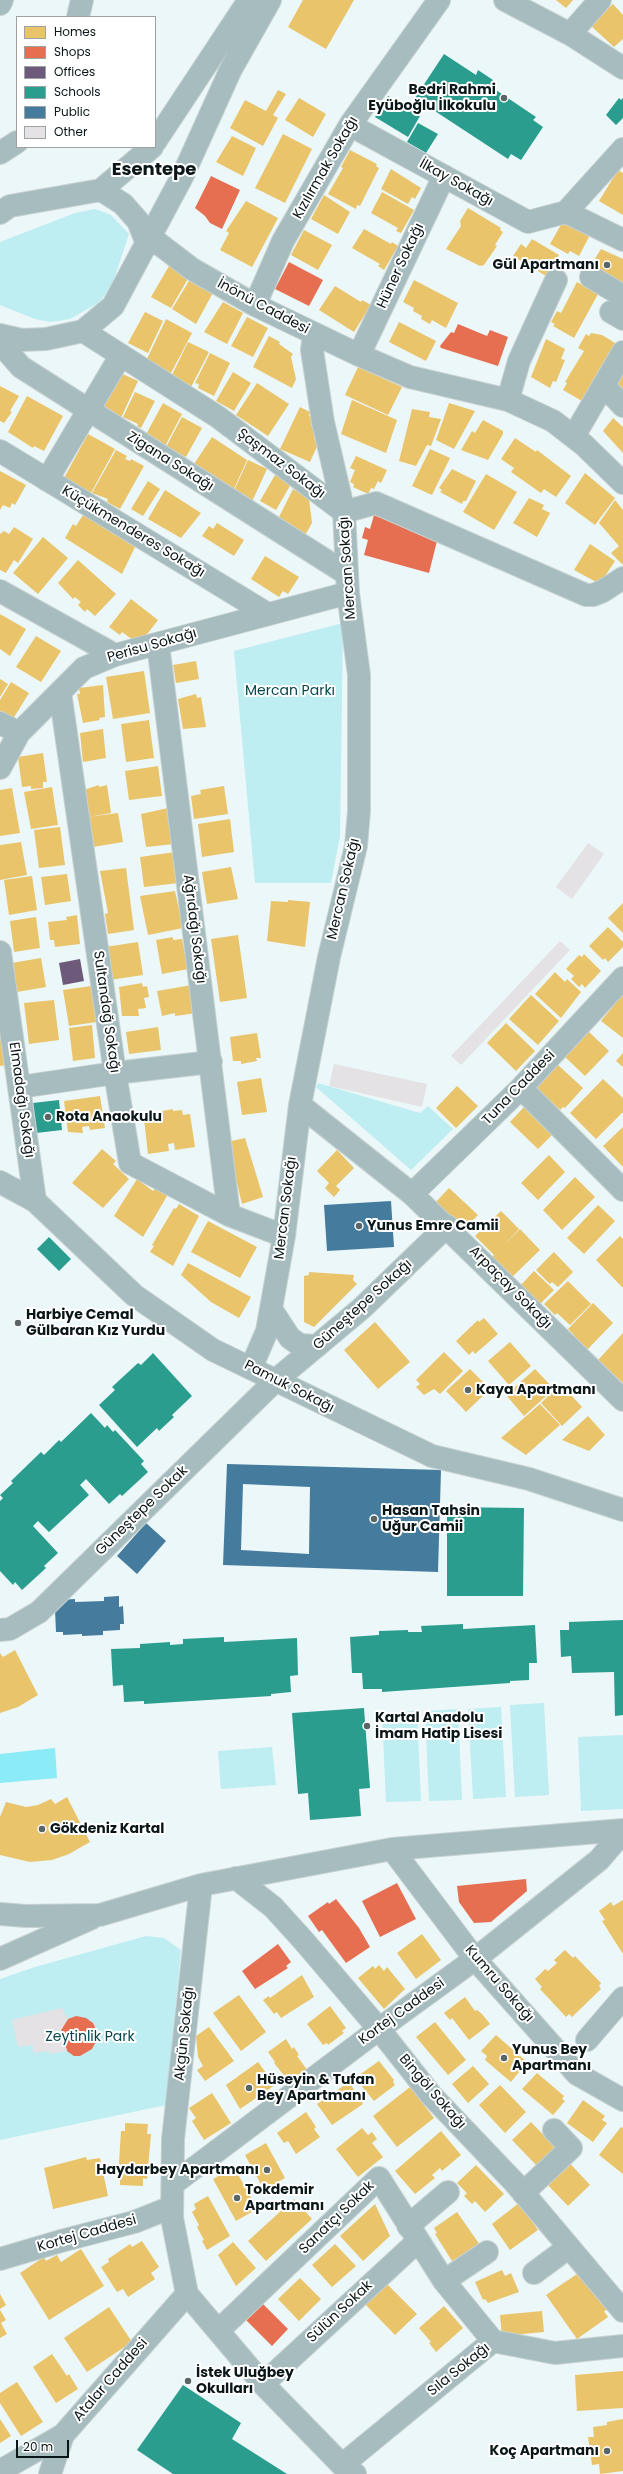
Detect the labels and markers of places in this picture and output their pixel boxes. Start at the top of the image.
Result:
place label: Bedri Rahmi Eyüboğlu İlkokulu [368,82,496,114]
marker: Bedri Rahmi Eyüboğlu İlkokulu [499,93,509,103]
place label: Gül Apartmanı [493,257,599,273]
marker: Gül Apartmanı [602,260,612,270]
place label: Rota Anaokulu [56,1109,162,1125]
marker: Rota Anaokulu [43,1112,53,1122]
place label: Yunus Emre Camii [367,1218,499,1234]
marker: Yunus Emre Camii [354,1221,364,1231]
place label: Harbiye Cemal Gülbaran Kız Yurdu [26,1307,165,1340]
marker: Harbiye Cemal Gülbaran Kız Yurdu [13,1318,23,1328]
place label: Kaya Apartmanı [476,1382,596,1398]
marker: Kaya Apartmanı [463,1385,473,1395]
place label: Hasan Tahsin Uğur Camii [382,1503,480,1536]
marker: Hasan Tahsin Uğur Camii [369,1514,379,1524]
place label: Kartal Anadolu İmam Hatip Lisesi [375,1710,502,1742]
marker: Kartal Anadolu İmam Hatip Lisesi [362,1721,372,1731]
place label: Gökdeniz Kartal [50,1821,164,1837]
marker: Gökdeniz Kartal [37,1824,47,1834]
place label: Yunus Bey Apartmanı [512,2042,591,2074]
marker: Yunus Bey Apartmanı [499,2053,509,2063]
place label: Hüseyin & Tufan Bey Apartmanı [257,2072,374,2104]
marker: Hüseyin & Tufan Bey Apartmanı [244,2083,254,2093]
place label: Haydarbey Apartmanı [96,2162,259,2178]
marker: Haydarbey Apartmanı [262,2165,272,2175]
place label: Tokdemir Apartmanı [245,2182,324,2214]
marker: Tokdemir Apartmanı [232,2193,242,2203]
place label: İstek Uluğbey Okulları [196,2365,294,2398]
marker: İstek Uluğbey Okulları [183,2376,193,2386]
place label: Koç Apartmanı [490,2443,599,2459]
marker: Koç Apartmanı [602,2446,612,2456]

